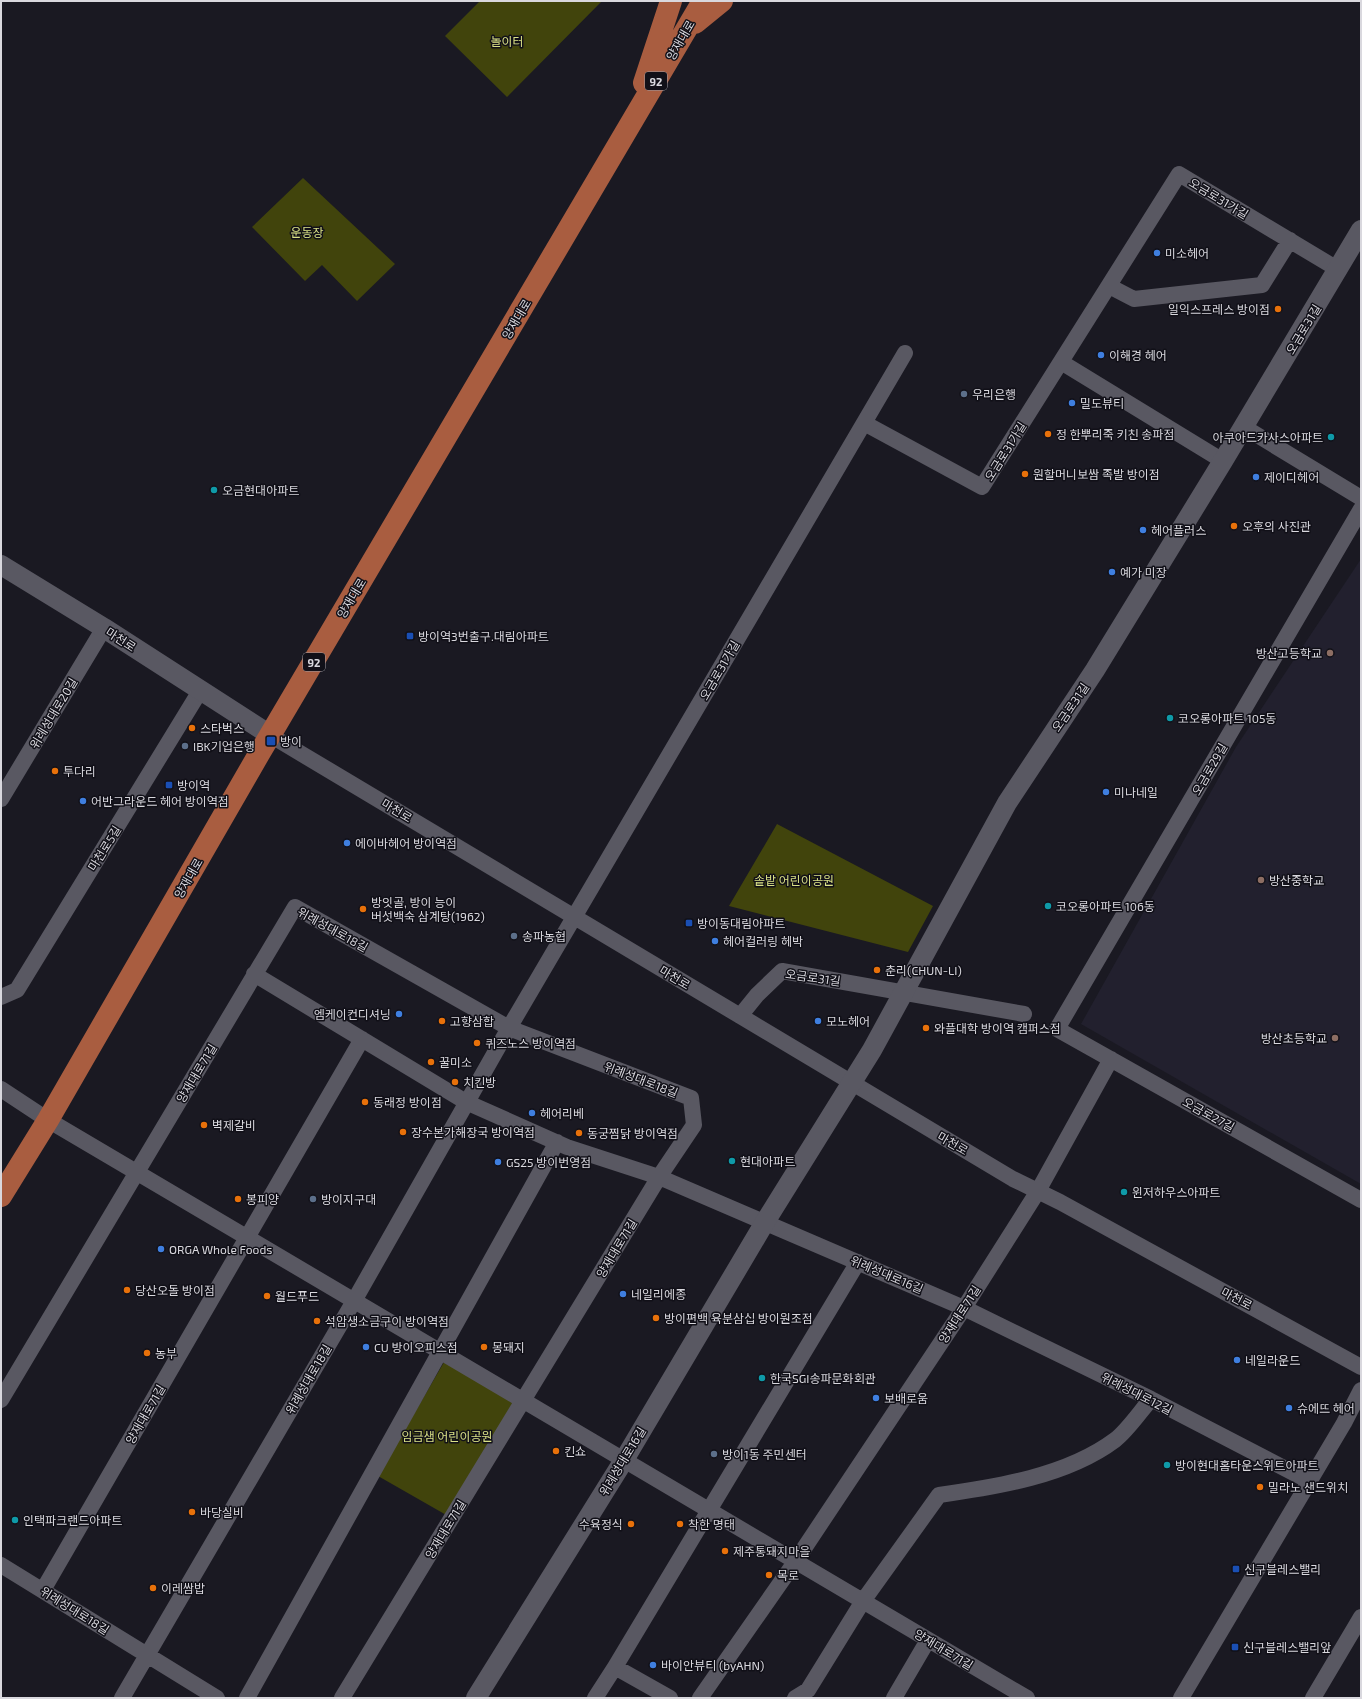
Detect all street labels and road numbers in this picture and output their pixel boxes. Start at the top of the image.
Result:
street label: 양재대로 [663,17,697,63]
road number: 92 [645,72,667,90]
street label: 오금로31가길 [1187,175,1251,221]
street label: 양재대로 [499,296,533,342]
street label: 오금로31길 [1283,302,1323,356]
street label: 오금로31가길 [981,419,1029,483]
street label: 양재대로 [334,575,368,621]
street label: 마천로 [103,624,139,654]
street label: 오금로31가길 [696,638,742,702]
road number: 92 [303,653,325,671]
street label: 위례성대로20길 [26,675,80,751]
street label: 오금로31길 [1049,680,1091,734]
street label: 오금로29길 [1188,740,1230,798]
street label: 마천로 [379,795,415,825]
street label: 마천로5길 [85,823,123,873]
street label: 양재대로 [171,855,205,901]
street label: 위례성대로18길 [295,904,371,954]
street label: 마천로 [657,962,693,992]
street label: 오금로31길 [784,966,842,988]
street label: 양재대로71길 [173,1041,219,1105]
street label: 위례성대로18길 [602,1058,680,1100]
street label: 오금로27길 [1181,1094,1237,1134]
street label: 마천로 [935,1129,971,1157]
street label: 양재대로71길 [593,1216,639,1280]
street label: 위례성대로16길 [848,1252,926,1296]
street label: 양재대로71길 [935,1282,983,1346]
street label: 마천로 [1219,1284,1255,1312]
street label: 위례성대로18길 [282,1342,334,1416]
street label: 위례성대로12길 [1099,1369,1175,1417]
street label: 양재대로71길 [122,1382,168,1446]
street label: 위례성대로16길 [596,1424,648,1498]
street label: 양재대로71길 [422,1497,468,1561]
street label: 위례성대로18길 [38,1583,112,1637]
street label: 양재대로71길 [912,1626,976,1672]

